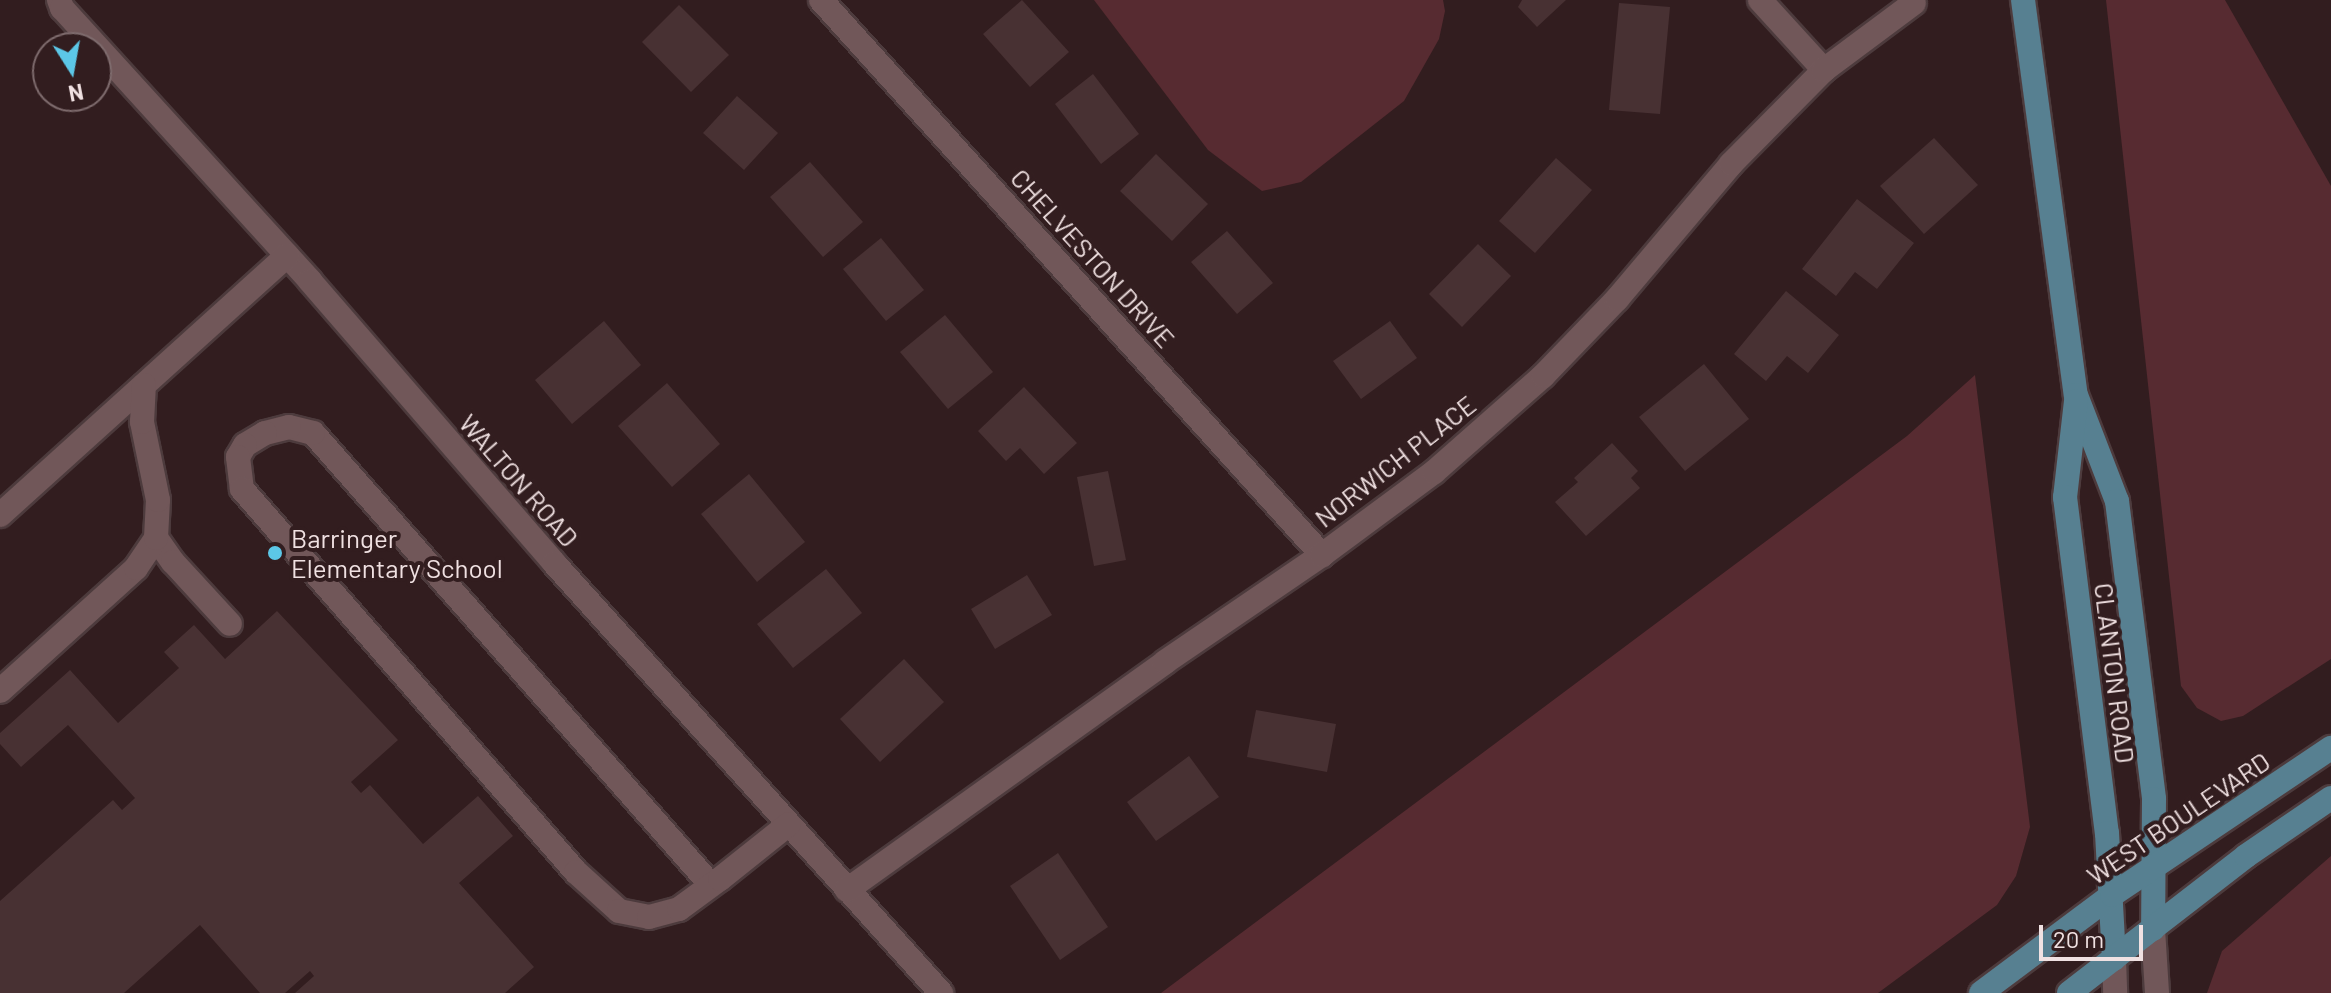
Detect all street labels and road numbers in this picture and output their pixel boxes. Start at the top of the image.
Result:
street label: CHELVESTON DRIVE [1005,162,1181,354]
street label: NORWICH PLACE [1308,389,1482,533]
street label: WALTON ROAD [453,408,585,552]
street label: CLANTON ROAD [2088,581,2142,765]
street label: WEST BOULEVARD [2081,745,2275,891]

